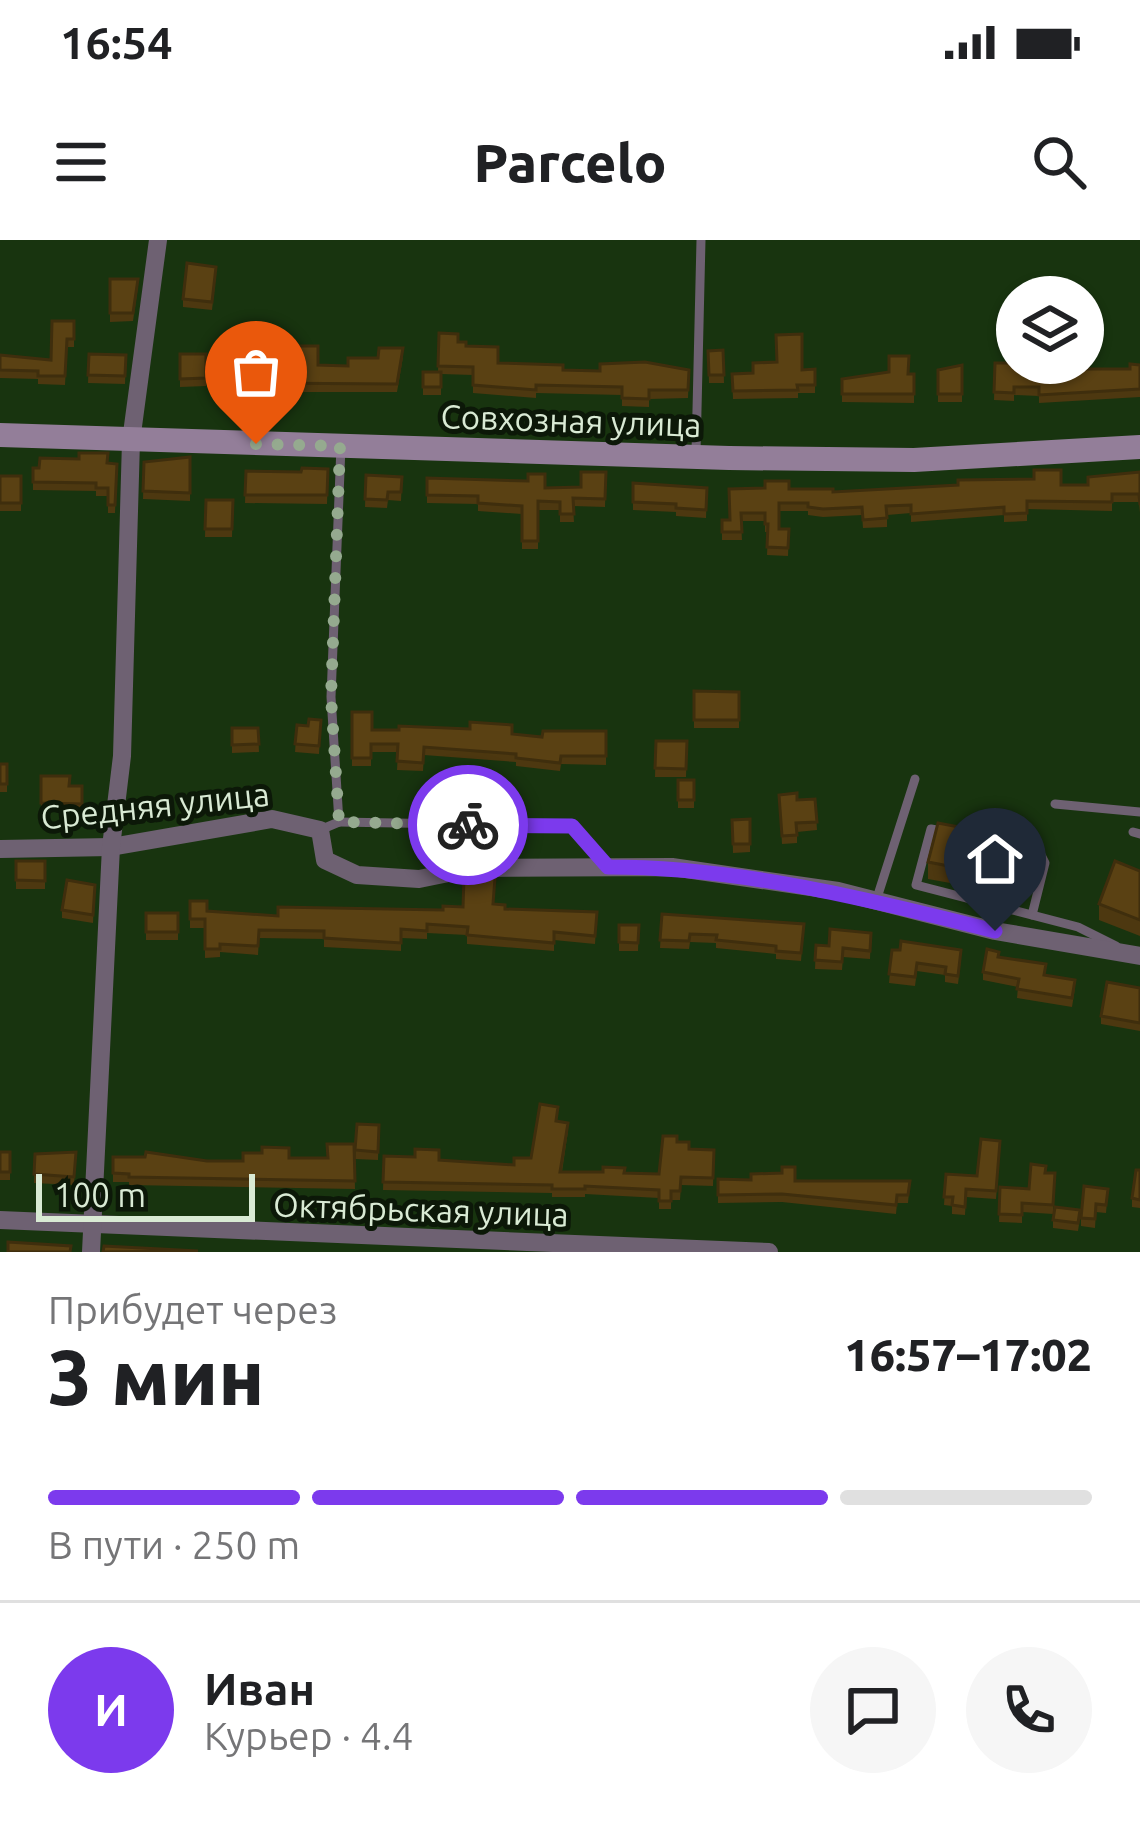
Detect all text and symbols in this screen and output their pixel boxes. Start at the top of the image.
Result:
text: 16:54 [60,17,173,68]
icon: menu [48,129,114,195]
icon: search [1026,129,1092,195]
text: Parcelo [474,132,666,192]
map controls [996,276,1104,384]
button: layers [996,276,1104,384]
pin [205,321,307,444]
icon: bag [223,339,289,405]
street label: Совхозная улица [440,397,702,443]
courier [408,765,528,885]
street label: Средняя улица [39,775,271,835]
icon: bike [435,792,501,858]
pin [944,808,1046,931]
icon: home [962,826,1028,892]
scale bar [36,1168,255,1221]
text: 100 m [54,1176,146,1213]
street label: Октябрьская улица [273,1185,569,1233]
text: Прибудет через [48,1288,337,1331]
text: 16:57–17:02 [844,1329,1092,1380]
text: 3 мин [48,1332,265,1420]
text: В пути · 250 m [48,1523,300,1566]
button: chat [810,1647,936,1773]
button: phone [966,1647,1092,1773]
text: Иван [204,1663,315,1714]
text: И [94,1684,128,1735]
text: Курьер · 4.4 [204,1714,414,1757]

